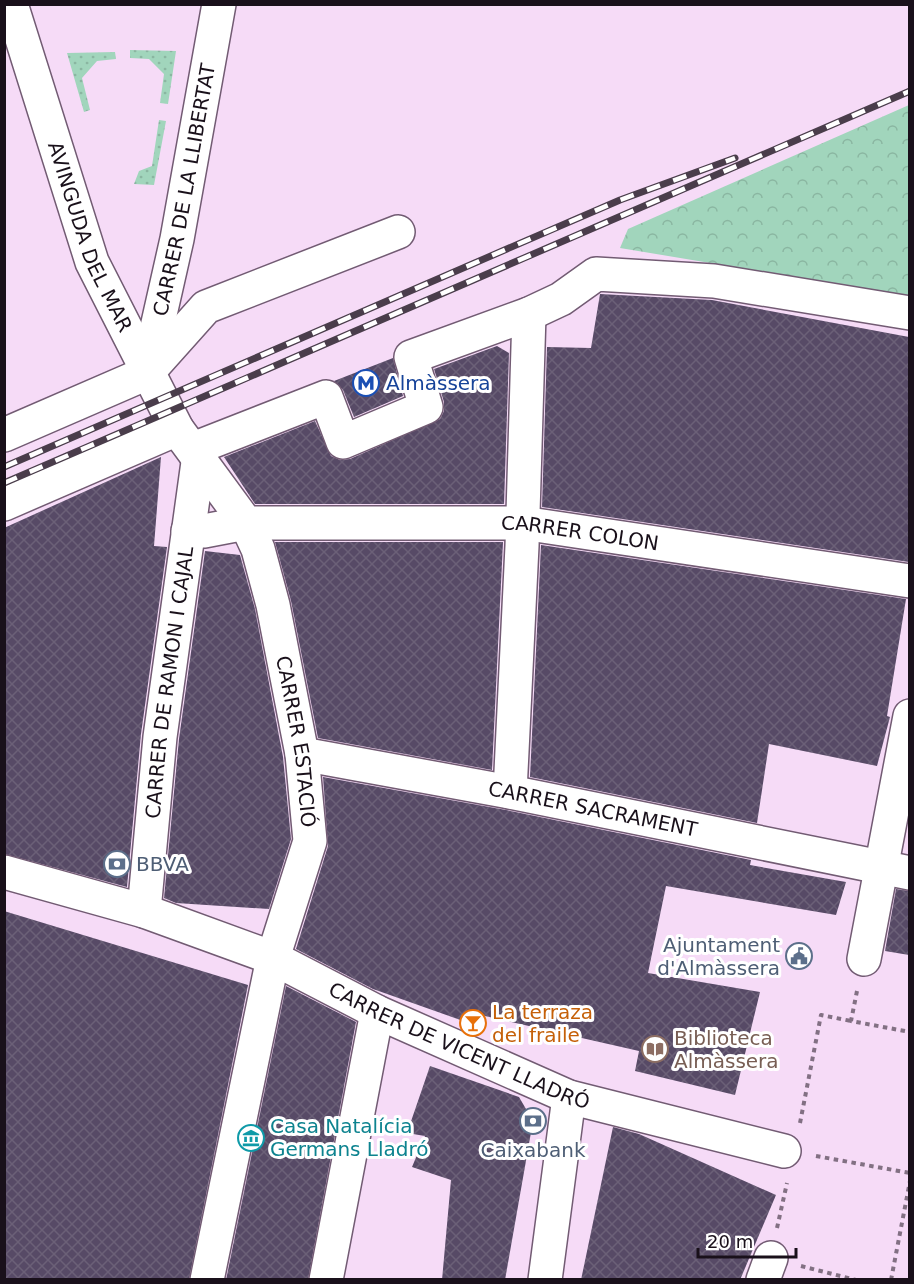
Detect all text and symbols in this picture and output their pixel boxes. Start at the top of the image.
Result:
street label: CARRER DE LA LLIBERTAT [148,61,220,318]
street label: AVINGUDA DEL MAR [43,138,138,336]
metro station icon: Almàssera [351,368,381,398]
place label: Almàssera [386,371,491,395]
street label: CARRER COLON [501,511,660,555]
street label: CARRER DE RAMON I CAJAL [141,544,198,820]
street label: CARRER ESTACIÓ [271,654,321,828]
street label: CARRER SACRAMENT [486,776,700,842]
bank icon: BBVA [102,849,132,879]
place label: BBVA [136,852,189,876]
place label: Ajuntament d'Almàssera [657,933,780,980]
public building icon: Ajuntament d'Almàssera [784,941,814,971]
street label: CARRER DE VICENT LLADRÓ [325,977,593,1114]
place label: La terraza del fraile [492,1000,593,1047]
bar icon: La terraza del fraile [458,1008,488,1038]
place label: Biblioteca Almàssera [674,1026,779,1073]
library icon: Biblioteca Almàssera [640,1034,670,1064]
bank icon: Caixabank [518,1106,548,1136]
place label: Casa Natalícia Germans Lladró [270,1114,429,1161]
museum icon: Casa Natalícia Germans Lladró [236,1123,266,1153]
place label: Caixabank [480,1138,586,1162]
scale bar [698,1221,796,1259]
text: 20 m [707,1231,753,1252]

